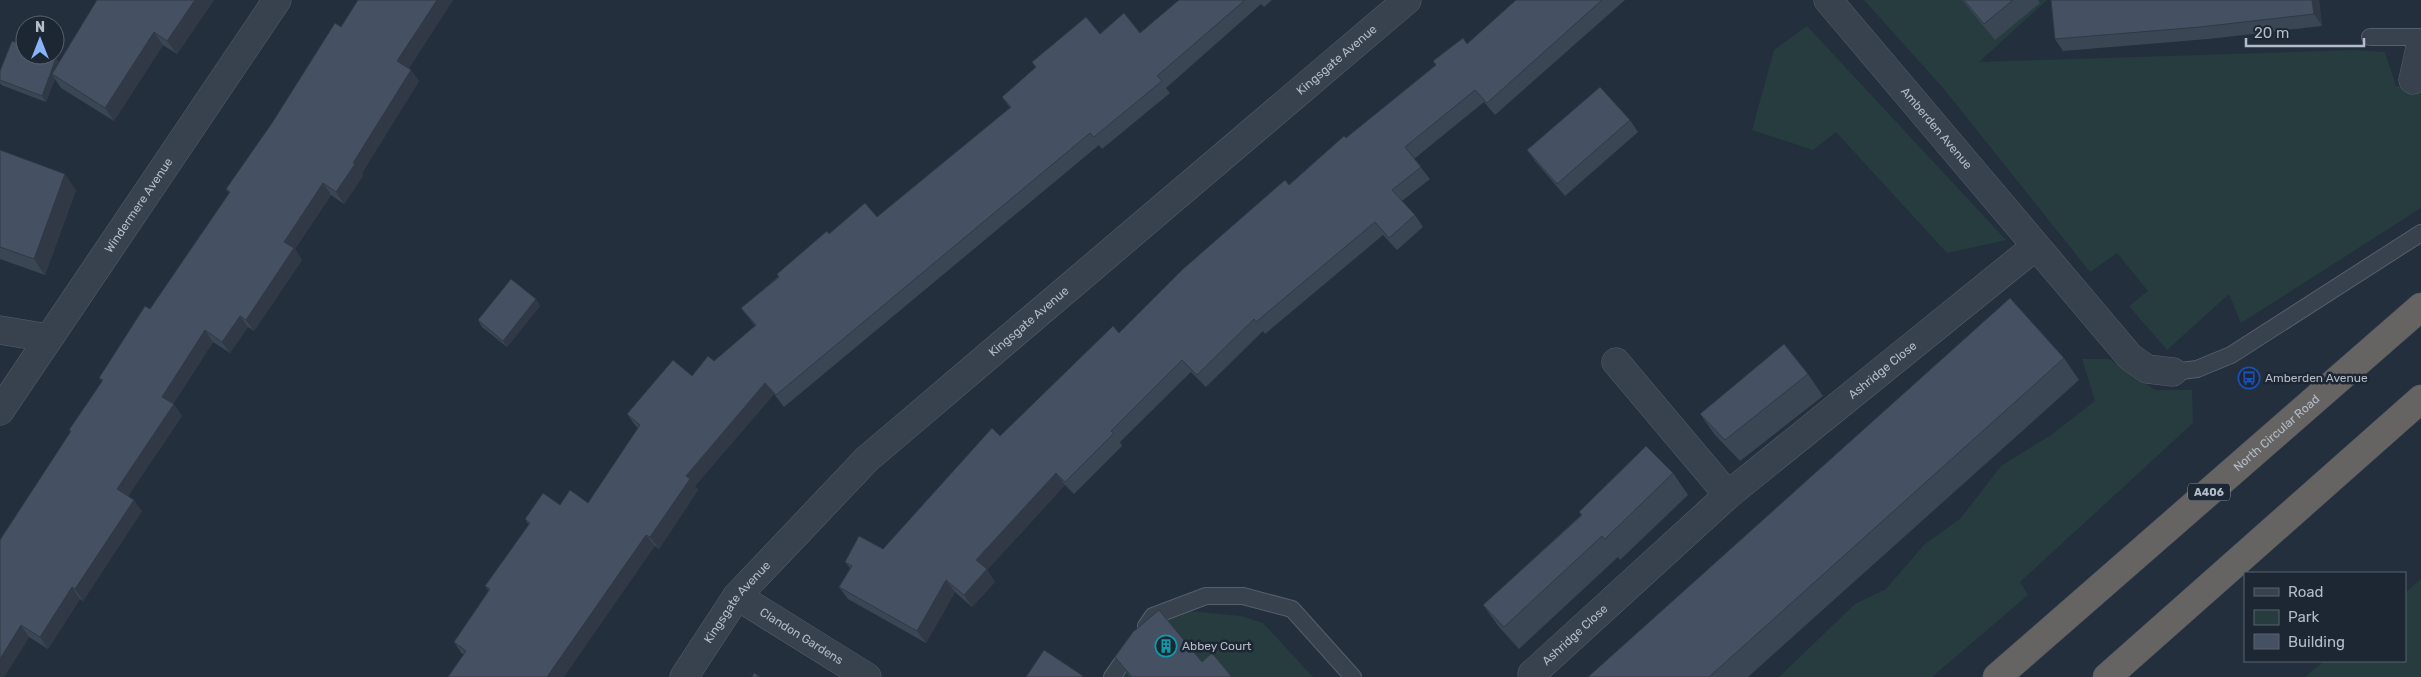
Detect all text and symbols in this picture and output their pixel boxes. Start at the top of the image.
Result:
north arrow [15,15,65,65]
scale bar [2246,15,2364,47]
text: N [35,19,45,36]
street label: Kingsgate Avenue [1294,22,1380,98]
text: 20 m [2254,24,2289,42]
street label: Amberden Avenue [1898,84,1975,172]
street label: Windermere Avenue [102,155,176,256]
street label: Kingsgate Avenue [986,283,1072,359]
street label: Ashridge Close [1845,338,1920,402]
bus stop icon: Amberden Avenue [2237,366,2261,390]
place label: Amberden Avenue [2265,371,2368,385]
street label: North Circular Road [2231,392,2322,474]
road number: A406 [2188,484,2230,501]
street label: Kingsgate Avenue [701,558,774,646]
legend [2244,572,2406,662]
text: Road [2288,583,2324,601]
street label: Ashridge Close [1539,601,1611,668]
street label: Clandon Gardens [757,605,846,667]
text: Park [2288,608,2319,626]
text: Building [2288,633,2345,651]
building icon: Abbey Court [1154,634,1178,658]
place label: Abbey Court [1182,639,1252,653]

